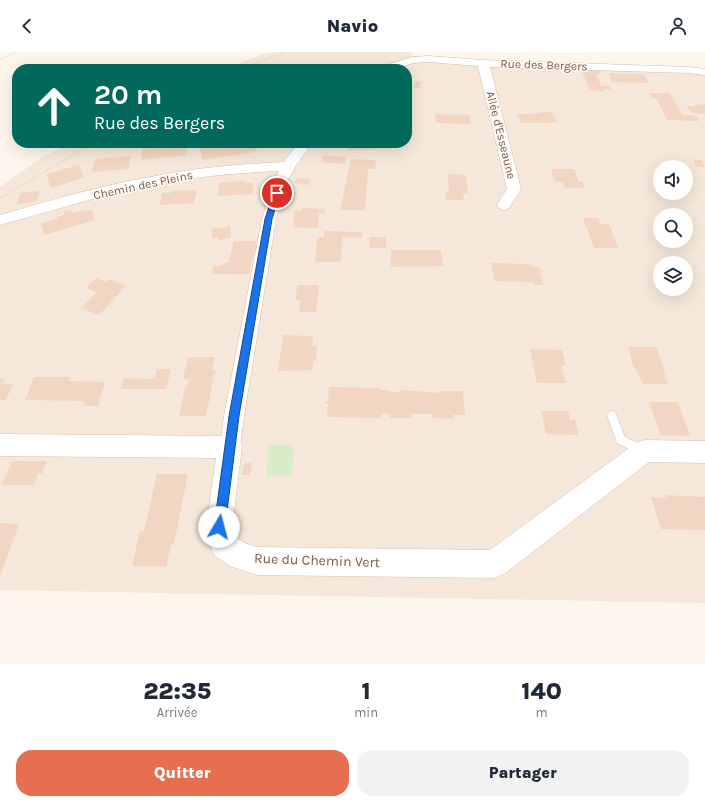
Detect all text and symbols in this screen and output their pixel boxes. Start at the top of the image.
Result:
icon: back [16,15,38,37]
text: Navio [327,15,378,37]
icon: person [667,15,689,37]
street label: Rue des Bergers [500,56,588,74]
text: 20 m [94,78,162,111]
icon: ahead [28,80,80,132]
street label: Allée d'Esseaune [483,89,519,181]
text: Rue des Bergers [94,112,225,134]
map controls [653,160,693,296]
button: sound [653,160,693,200]
street label: Chemin des Pleins [92,168,194,202]
pin [260,176,294,210]
icon: arrive [266,182,288,204]
button: search [653,208,693,248]
button: layers [653,256,693,296]
position arrow [198,506,240,548]
street label: Rue du Chemin Vert [254,550,380,571]
text: 22:35 [143,677,211,705]
text: 1 [362,677,371,705]
text: 140 [521,677,562,705]
text: Arrivée [157,705,197,720]
text: min [354,705,378,720]
text: m [535,705,548,720]
button: Quitter [16,750,349,796]
button: Partager [357,750,689,796]

